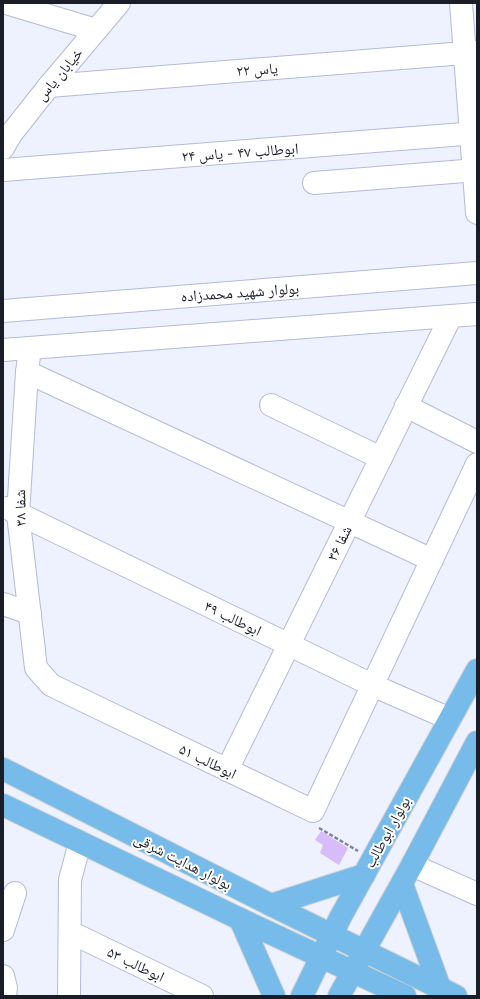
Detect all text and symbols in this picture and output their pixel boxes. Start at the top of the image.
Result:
street label: خیابان یاس [31,43,88,105]
street label: یاس ۲۲ [236,58,279,81]
street label: ابوطالب ۴۷ - یاس ۲۴ [181,138,299,167]
street label: بولوار شهید محمدزاده [180,278,300,306]
street label: شفا ۳۸ [10,489,30,527]
street label: شفا ۳۶ [322,522,356,564]
street label: ابوطالب ۴۹ [201,596,265,640]
street label: ابوطالب ۵۱ [176,739,240,783]
street label: بولوار ابوطالب [360,793,414,871]
street label: بولوار هدایت شرقی [131,828,235,895]
street label: ابوطالب ۵۳ [104,942,168,986]

